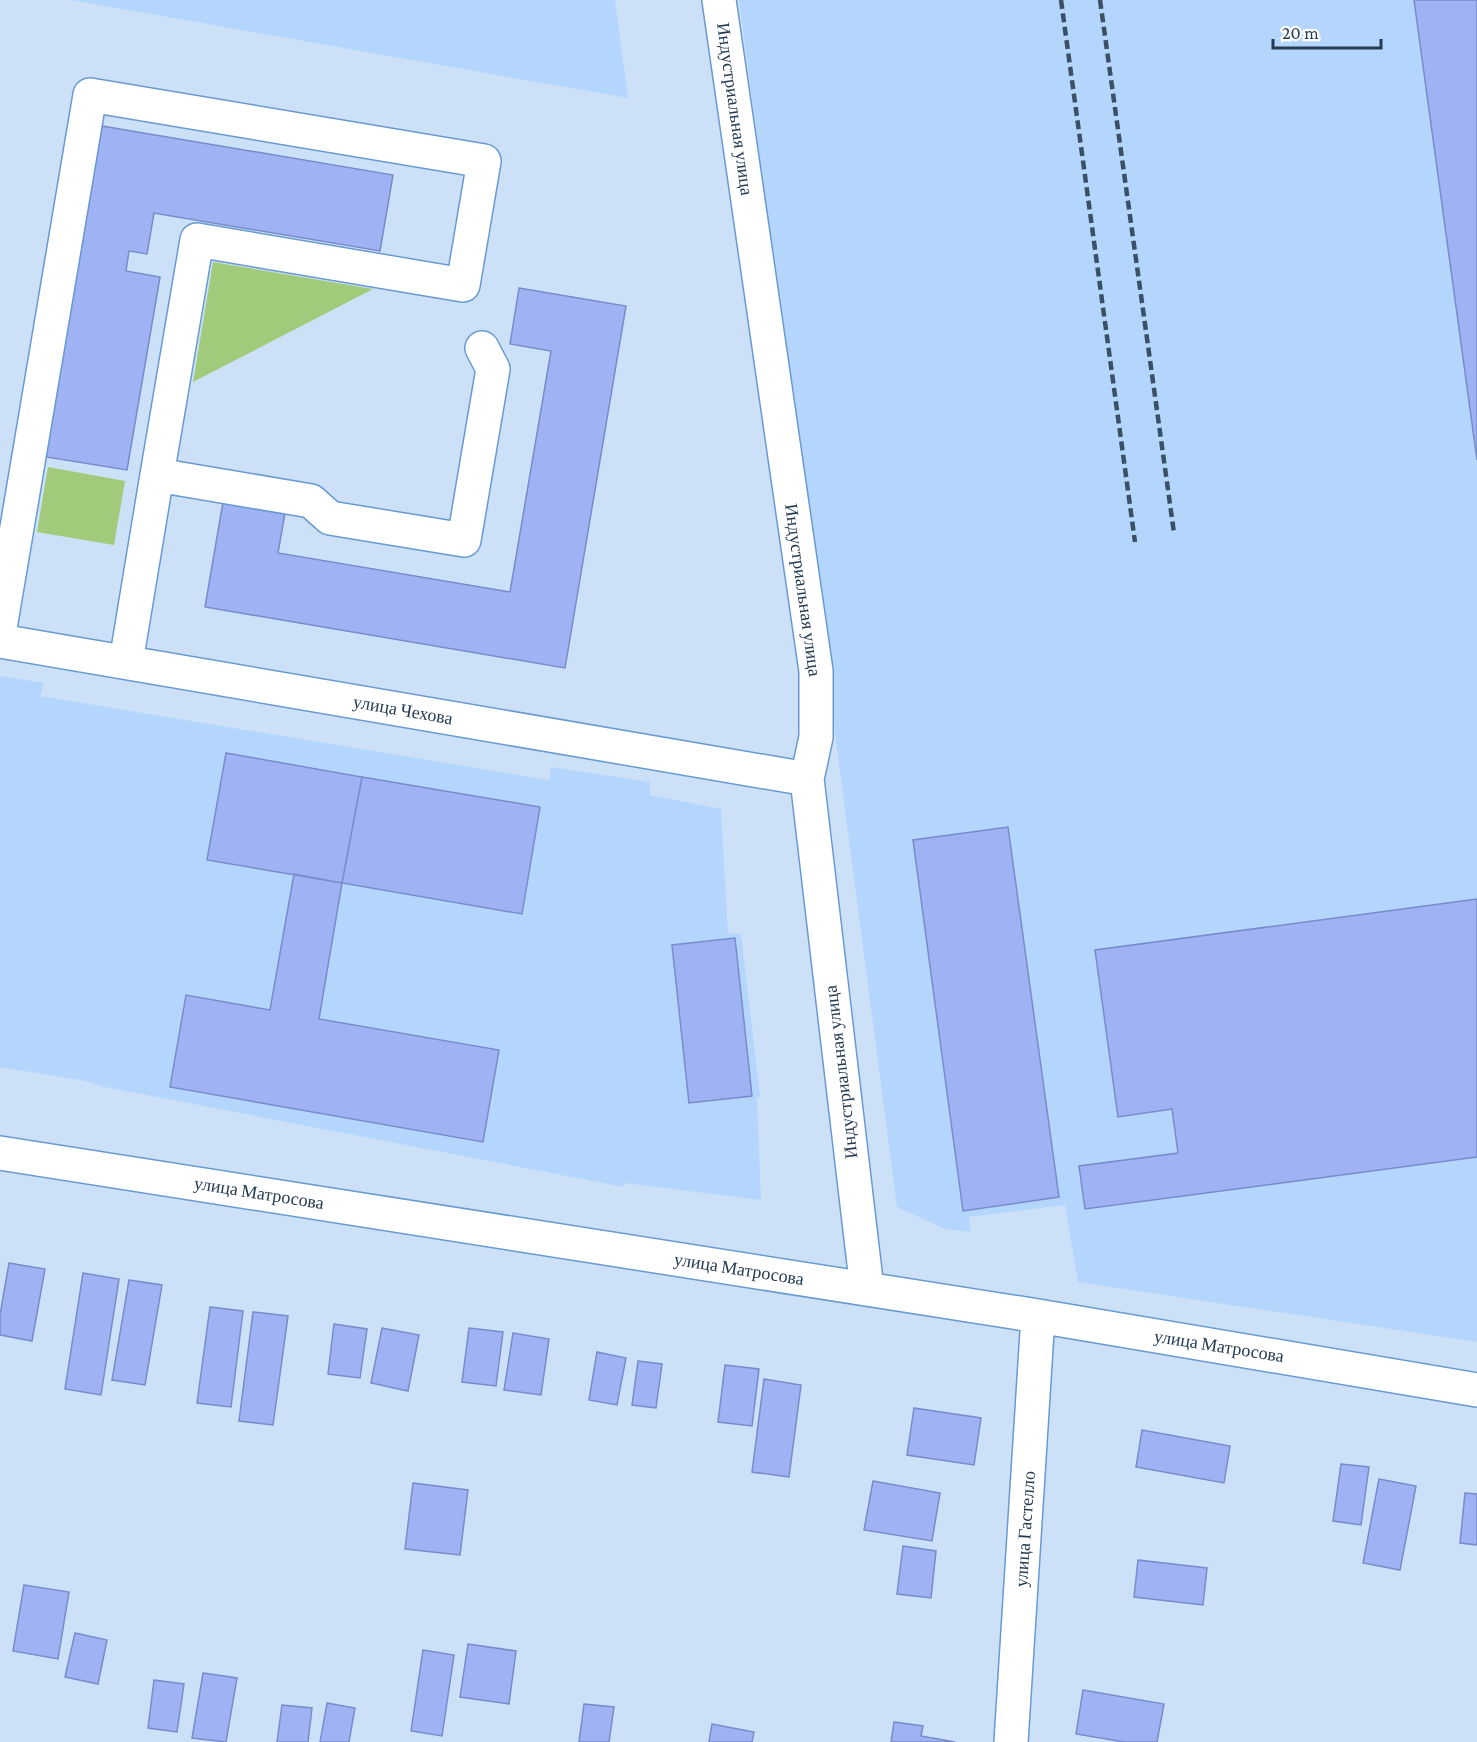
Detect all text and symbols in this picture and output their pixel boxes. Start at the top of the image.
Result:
scale bar [1273,12,1381,50]
street label: Индустриальная улица [713,21,757,197]
text: 20 m [1282,23,1319,43]
street label: Индустриальная улица [781,502,825,678]
street label: улица Чехова [352,691,454,729]
street label: Индустриальная улица [820,984,862,1160]
street label: улица Матросова [193,1173,325,1213]
street label: улица Матросова [673,1249,805,1289]
street label: улица Матросова [1153,1326,1285,1366]
street label: улица Гастелло [1011,1470,1039,1588]

